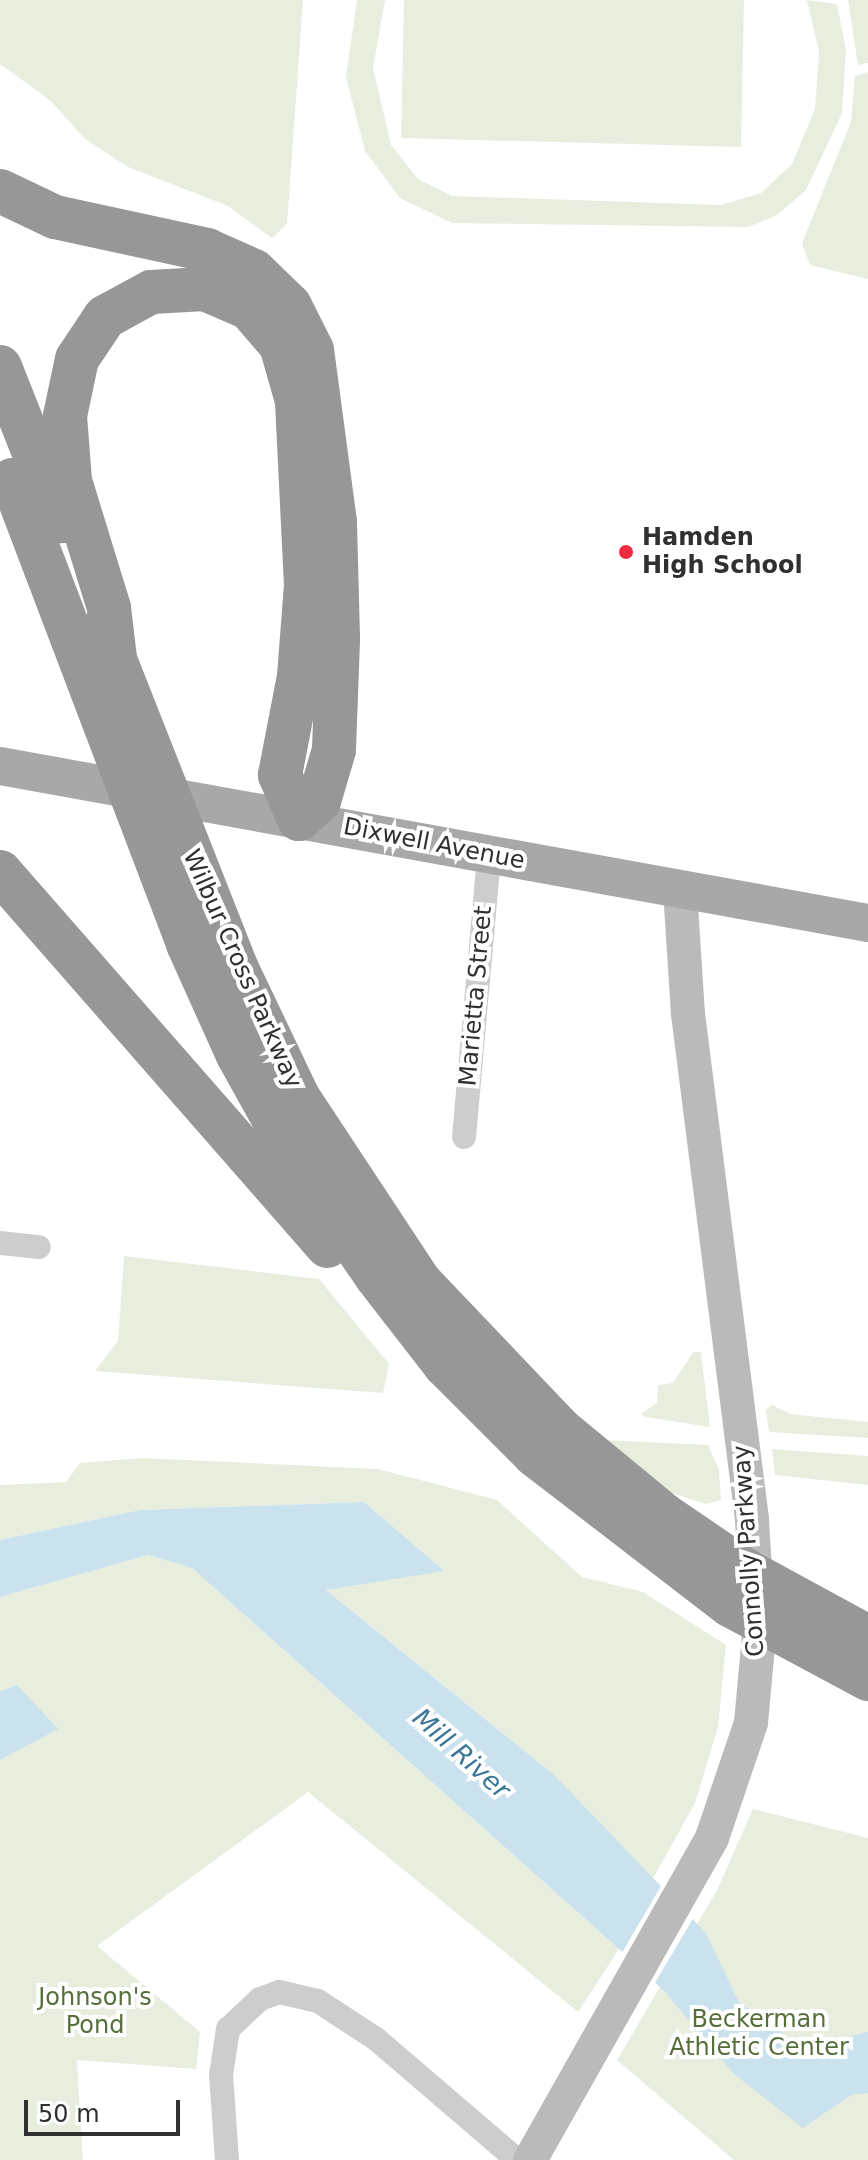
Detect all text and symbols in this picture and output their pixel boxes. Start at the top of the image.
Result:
place label: Hamden High School [642,524,803,580]
marker: Hamden High School [617,543,635,561]
street label: Dixwell Avenue [341,812,527,876]
street label: Wilbur Cross Parkway [176,845,308,1093]
street label: Marietta Street [454,905,498,1087]
street label: Connolly Parkway [727,1444,771,1658]
water label: Mill River [406,1702,516,1806]
park label: Johnson's Pond [38,1984,152,2040]
park label: Beckerman Athletic Center [669,2006,849,2062]
scale bar [28,2084,184,2134]
text: 50 m [38,2100,100,2128]

